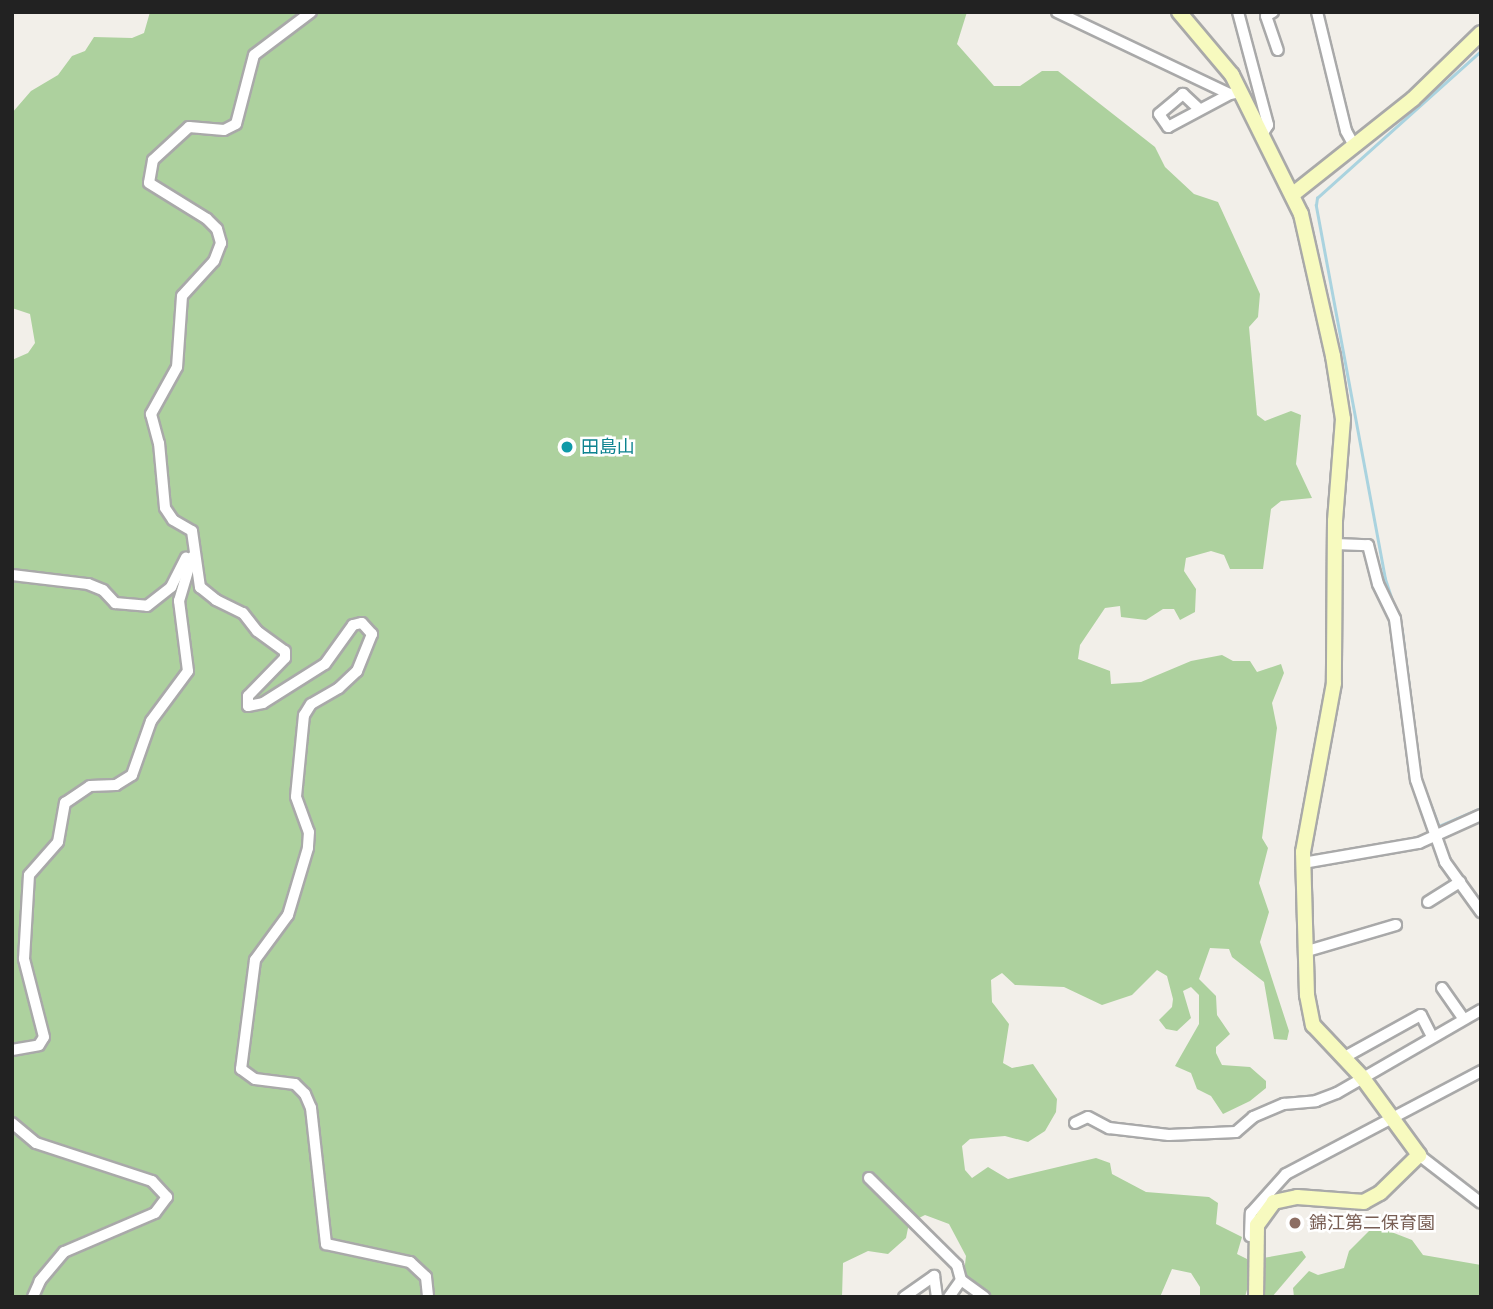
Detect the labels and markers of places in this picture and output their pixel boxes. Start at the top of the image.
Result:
place label: 田島山 [581,436,635,458]
marker: 田島山 [559,439,575,455]
place label: 錦江第二保育園 [1309,1212,1435,1234]
marker: 錦江第二保育園 [1287,1215,1303,1231]

